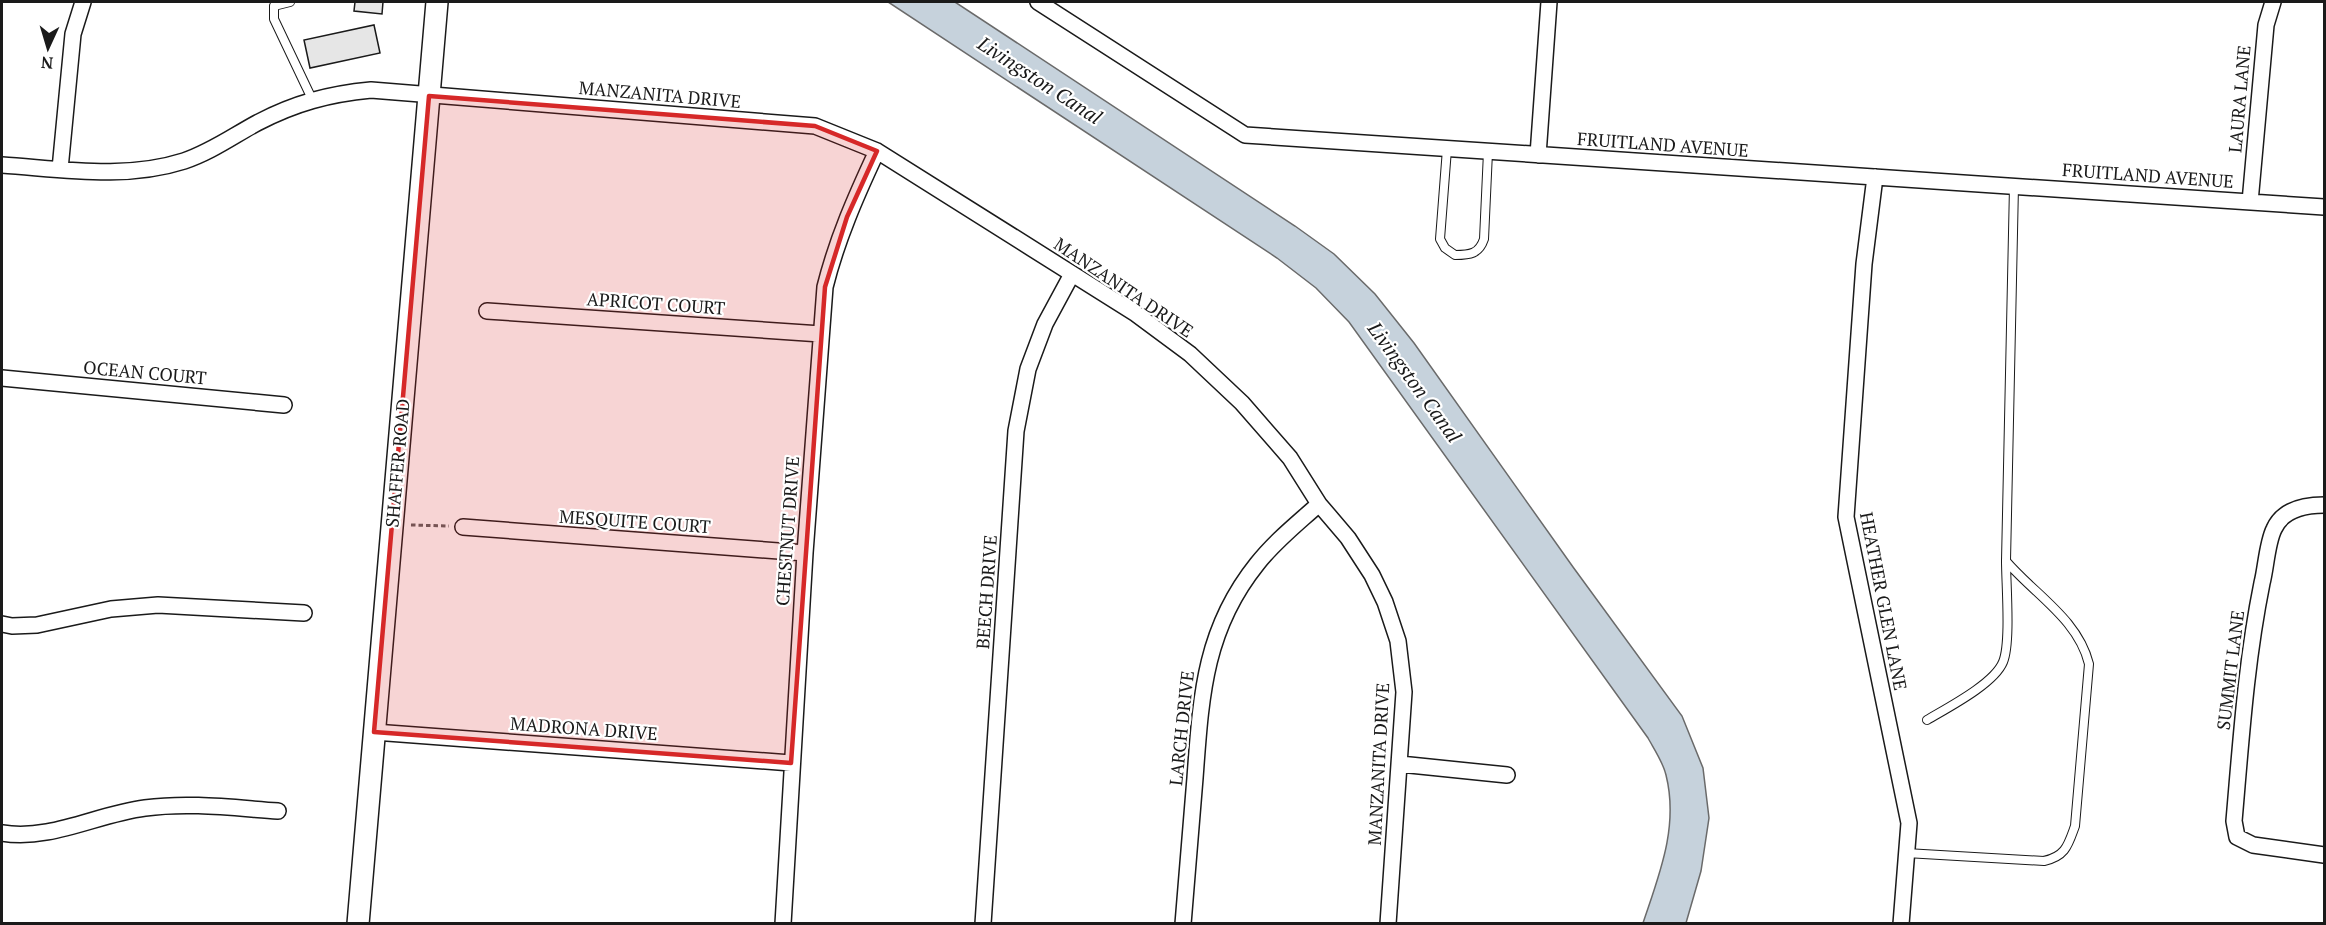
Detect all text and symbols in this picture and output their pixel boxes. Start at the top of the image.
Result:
north arrow [18,18,78,78]
water label: Livingston Canal [972,29,1108,131]
street label: LAURA LANE [2222,44,2256,154]
text: N [40,52,54,74]
street label: MANZANITA DRIVE [578,75,742,113]
street label: FRUITLAND AVENUE [1576,126,1750,162]
street label: FRUITLAND AVENUE [2061,157,2235,193]
street label: MANZANITA DRIVE [1050,232,1198,342]
street label: APRICOT COURT [586,286,726,320]
water label: Livingston Canal [1361,315,1468,448]
street label: OCEAN COURT [82,355,208,389]
street label: SHAFFER ROAD [379,398,415,528]
street label: CHESTNUT DRIVE [770,455,804,607]
street label: MESQUITE COURT [558,504,712,538]
street label: HEATHER GLEN LANE [1855,510,1913,692]
street label: BEECH DRIVE [970,534,1002,650]
street label: SUMMIT LANE [2211,609,2249,731]
street label: LARCH DRIVE [1163,669,1199,787]
street label: MANZANITA DRIVE [1362,682,1394,846]
street label: MADRONA DRIVE [509,711,659,745]

